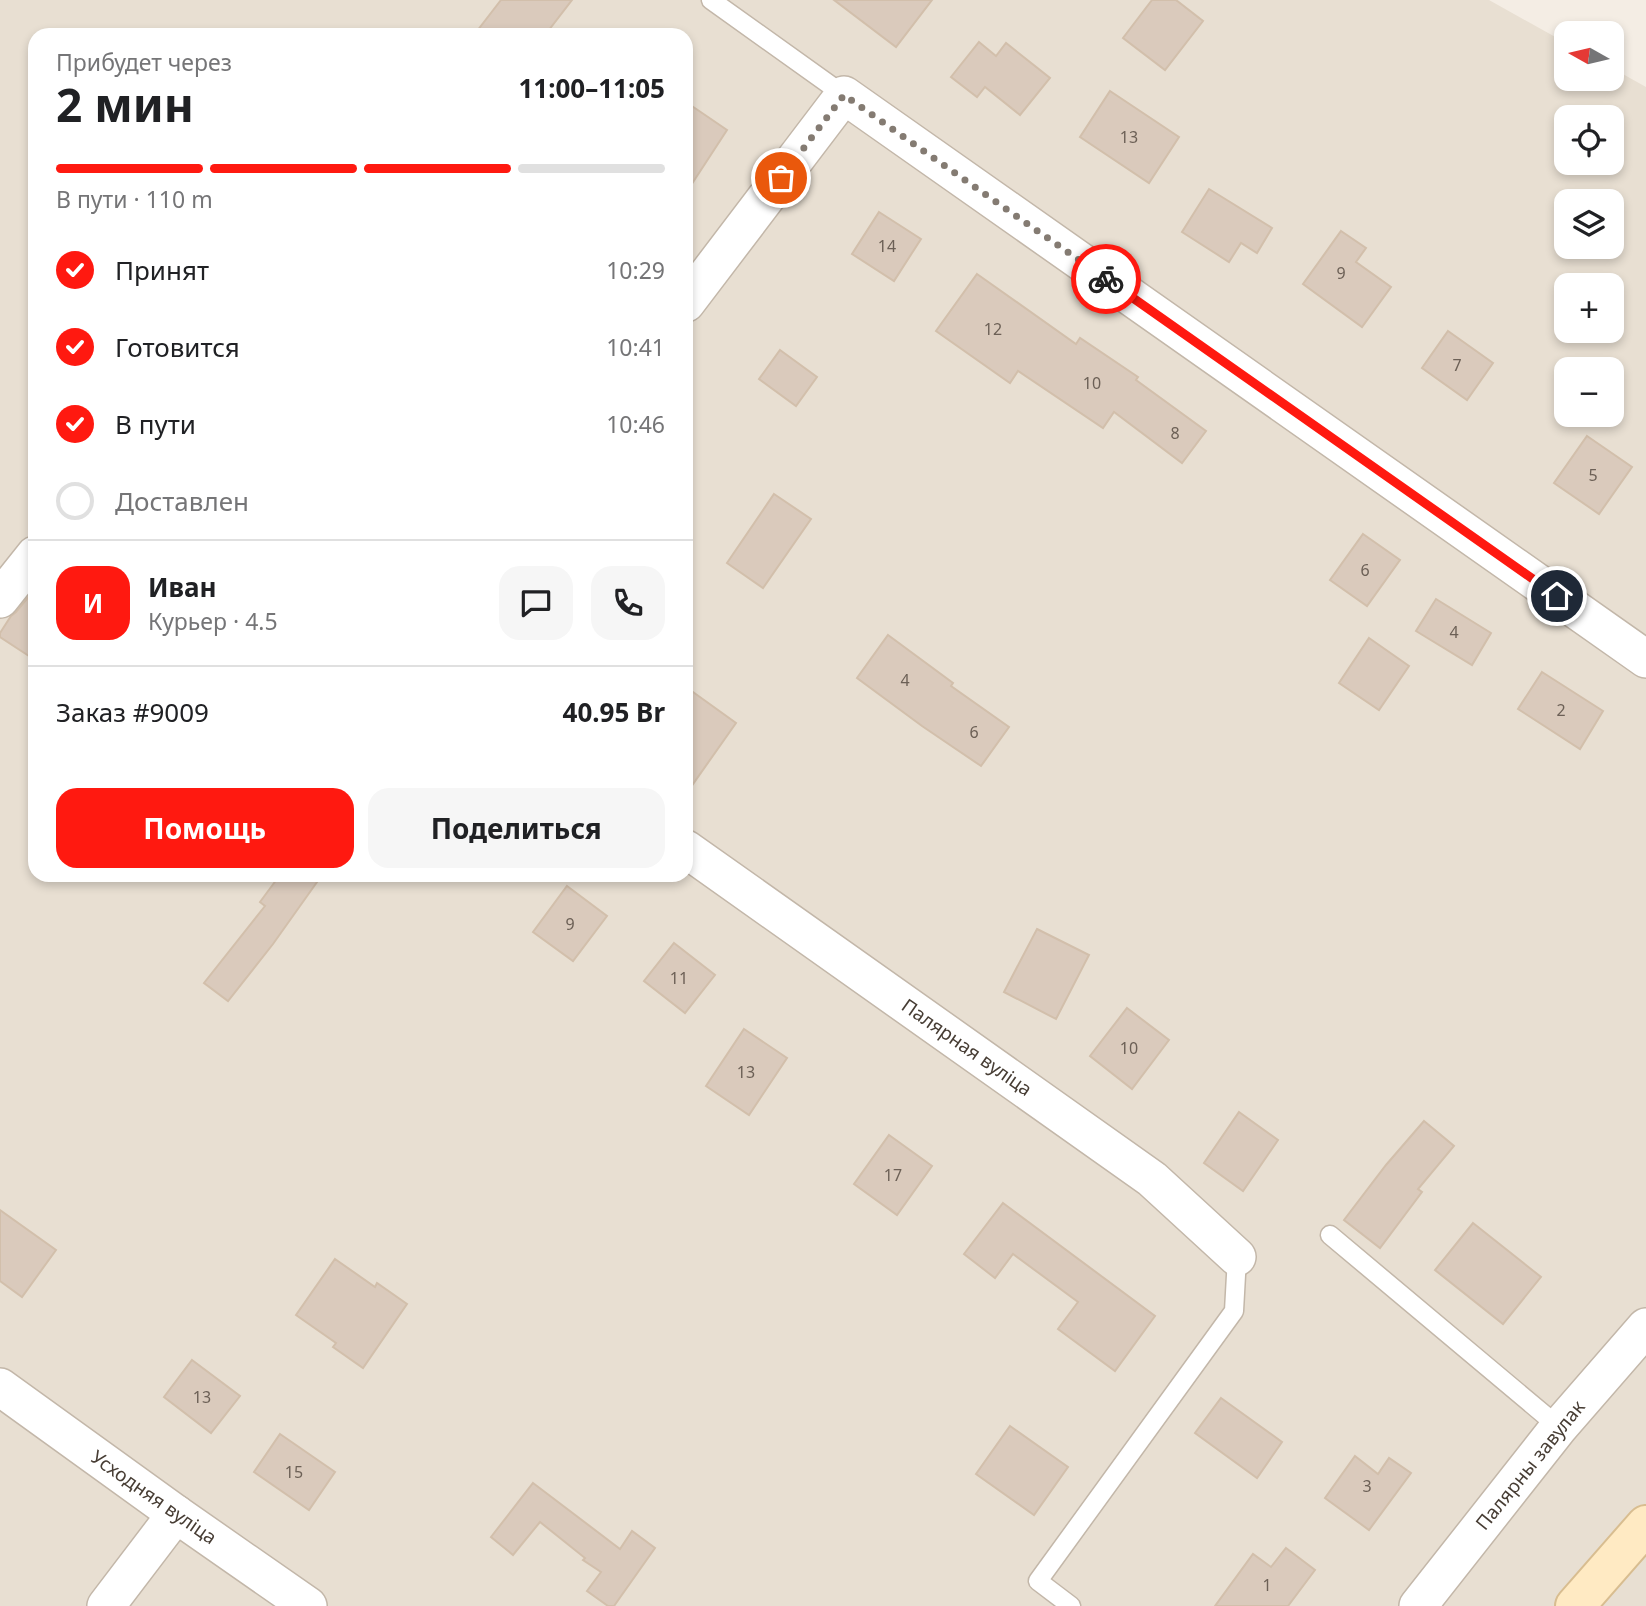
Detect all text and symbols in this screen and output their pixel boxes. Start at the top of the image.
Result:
north arrow [1554,21,1624,91]
map controls [1554,21,1624,427]
text: Прибудет через [56,46,232,78]
text: 11:00–11:05 [518,70,665,106]
text: 2 мин [56,73,194,135]
button: locate [1554,105,1624,175]
house number: 13 [1120,126,1138,148]
pin [751,148,811,208]
icon: bag [762,159,800,197]
text: В пути · 110 m [56,183,213,215]
button: layers [1554,189,1624,259]
house number: 14 [878,235,896,257]
courier [1071,244,1141,314]
icon: check [56,251,94,289]
text: Принят [115,252,209,288]
text: 10:29 [606,254,665,286]
icon: bike [1087,260,1125,298]
house number: 9 [1336,262,1346,284]
button: + [1554,273,1624,343]
house number: 12 [984,318,1002,340]
icon: check [56,328,94,366]
text: Готовится [115,329,240,365]
text: 10:41 [606,331,665,363]
house number: 7 [1452,354,1462,376]
button: − [1554,357,1624,427]
house number: 10 [1083,372,1101,394]
icon: check [56,405,94,443]
text: В пути [115,406,196,442]
text: 10:46 [606,408,665,440]
house number: 8 [1170,422,1180,444]
house number: 5 [1588,464,1598,486]
text: Доставлен [115,483,249,519]
house number: 6 [1360,559,1370,581]
button: chat [499,566,573,640]
button: phone [591,566,665,640]
pin [1527,566,1587,626]
text: Иван [148,569,217,605]
icon: home [1538,577,1576,615]
text: И [83,585,103,621]
text: Курьер · 4.5 [148,605,278,637]
house number: 4 [1449,621,1459,643]
house number: 4 [900,669,910,691]
text: Заказ #9009 [56,694,209,730]
text: 40.95 Br [563,694,665,730]
house number: 2 [1556,699,1566,721]
house number: 6 [969,721,979,743]
button: Помощь [56,788,354,868]
button: Поделиться [368,788,665,868]
house number: 9 [565,913,575,935]
house number: 11 [670,967,688,989]
street label: Палярная вуліца [897,992,1037,1102]
house number: 10 [1120,1037,1138,1059]
house number: 13 [737,1061,755,1083]
house number: 17 [884,1164,902,1186]
house number: 13 [193,1386,211,1408]
street label: Палярны завулак [1470,1395,1590,1535]
street label: Усходняя вуліца [86,1444,222,1550]
house number: 15 [285,1461,303,1483]
house number: 3 [1362,1475,1372,1497]
house number: 1 [1262,1574,1272,1596]

